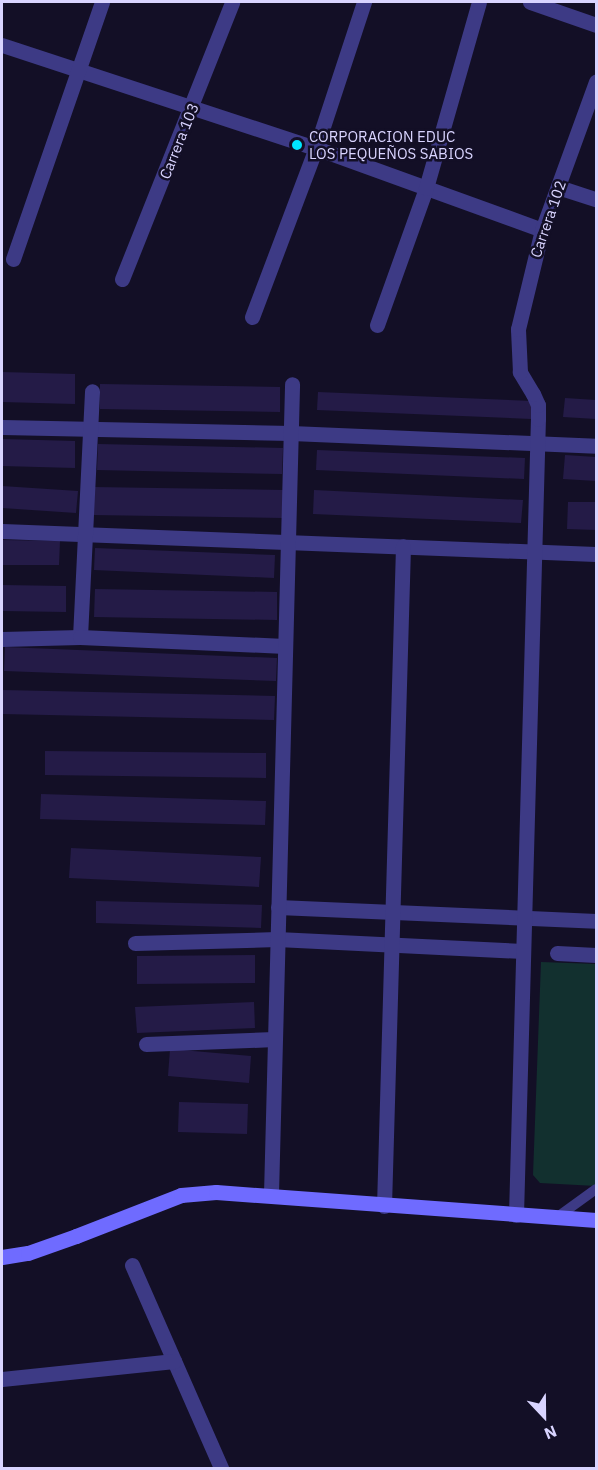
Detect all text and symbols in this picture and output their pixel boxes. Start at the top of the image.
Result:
street label: Carrera 103 [156,100,202,182]
place label: CORPORACION EDUC LOS PEQUEÑOS SABIOS [309,127,473,162]
marker: CORPORACION EDUC LOS PEQUEÑOS SABIOS [290,138,304,152]
street label: Carrera 102 [526,178,570,260]
north arrow [514,1386,574,1446]
text: N [542,1421,560,1444]

